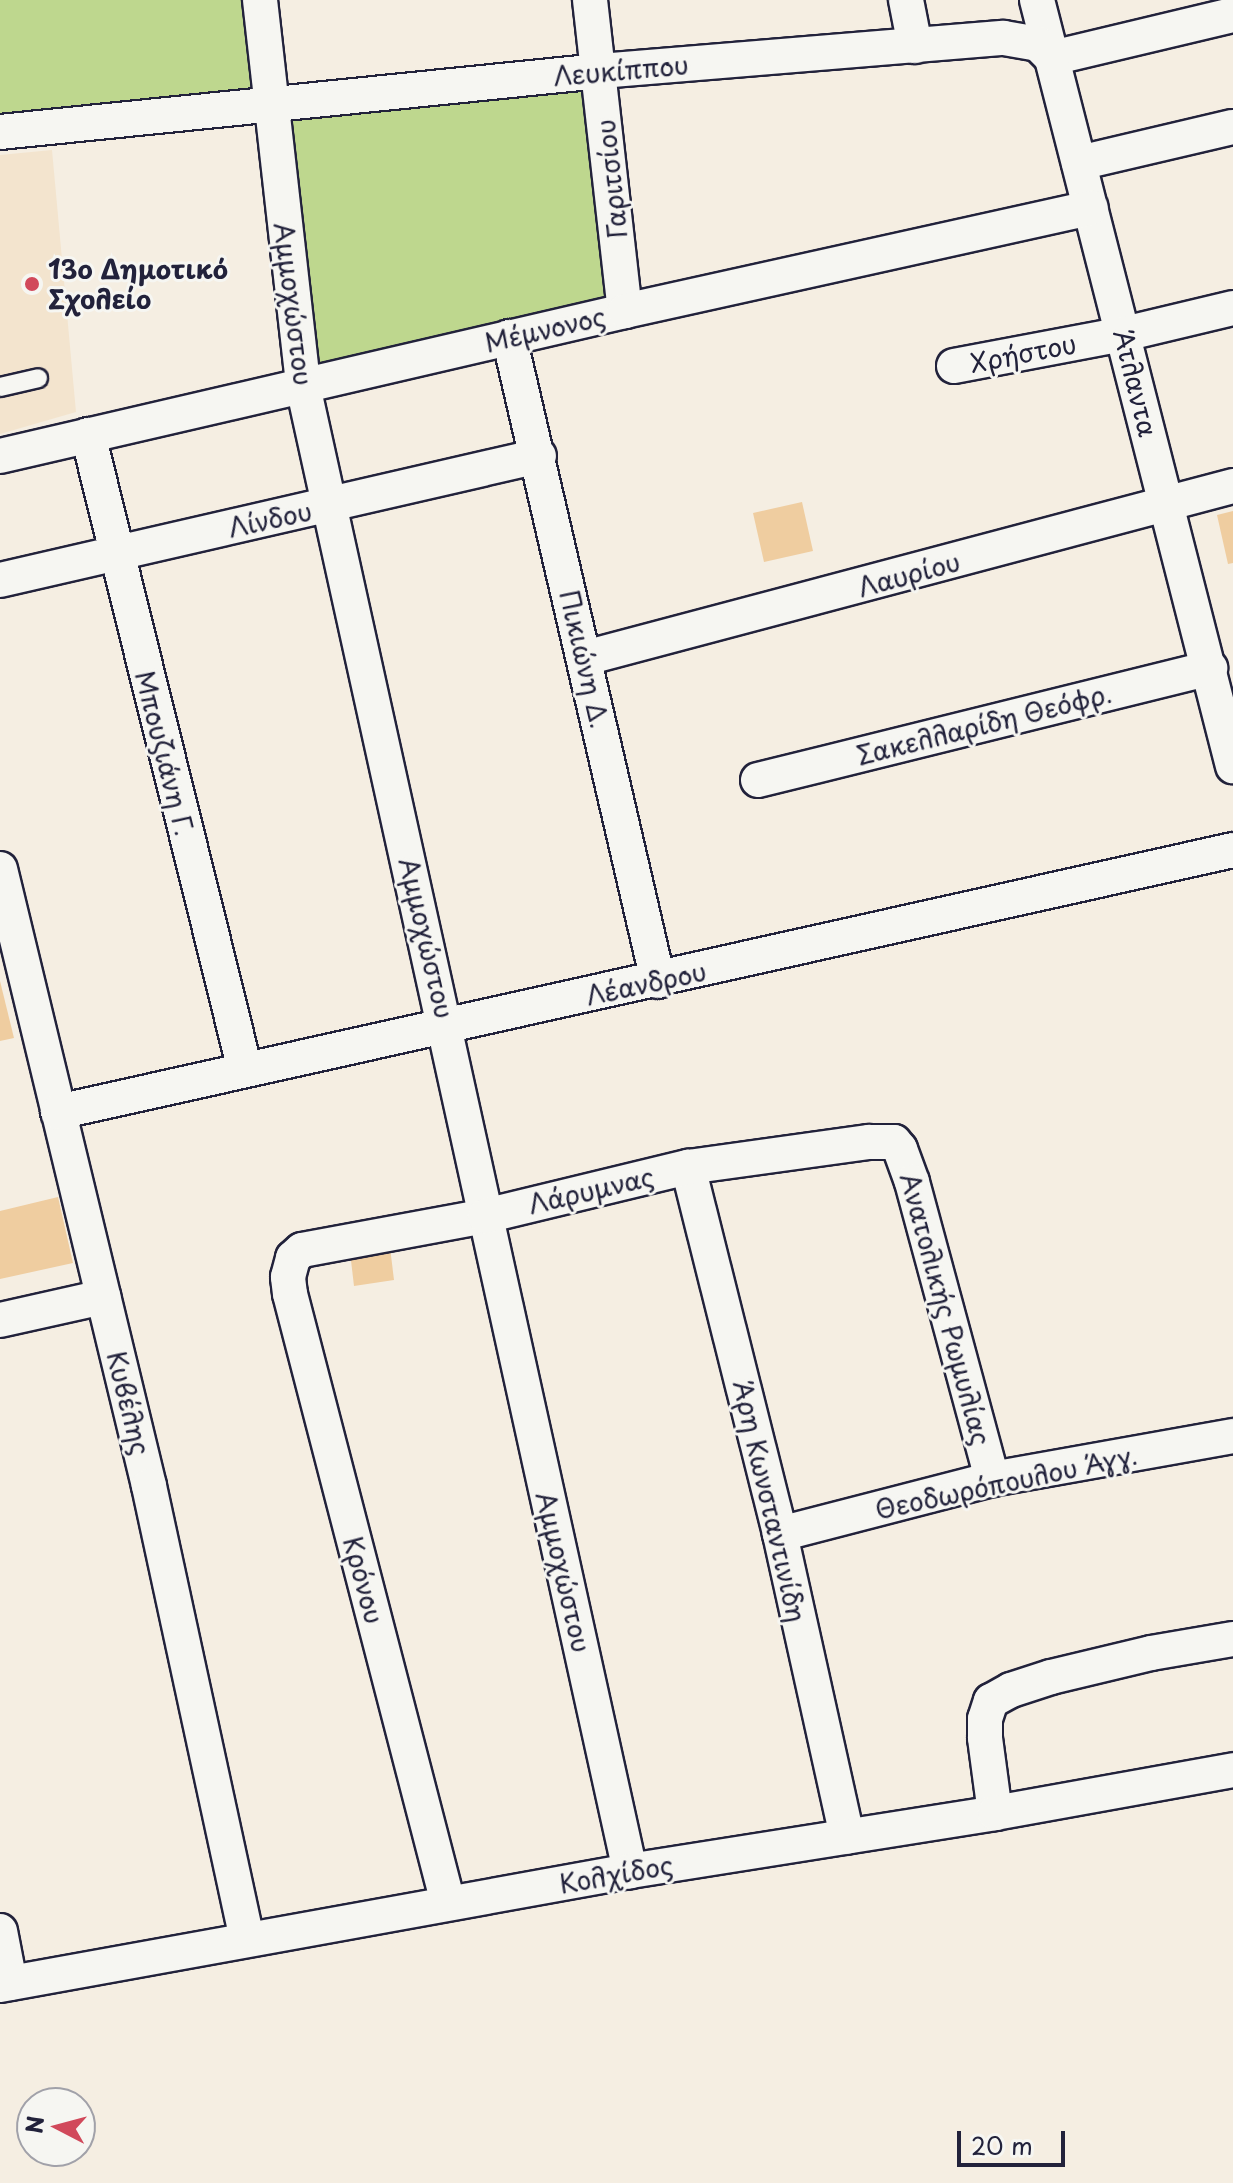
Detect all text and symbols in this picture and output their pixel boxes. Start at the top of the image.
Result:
street label: Λευκίππου [552,49,690,91]
street label: Γαριτσίου [589,118,633,240]
street label: Αμμοχώστου [269,221,319,387]
place label: 13ο Δημοτικό Σχολείο [48,253,229,314]
marker: 13ο Δημοτικό Σχολείο [23,275,41,293]
street label: Μέμνονος [482,300,608,358]
street label: Άτλαντα [1108,326,1164,440]
street label: Χρήστου [967,327,1079,379]
street label: Λίνδου [225,495,315,543]
street label: Λαυρίου [855,545,963,603]
street label: Πικιώνη Δ. [554,587,616,731]
street label: Μπουζιάνη Γ. [129,667,201,839]
street label: Σακελλαρίδη Θεόφρ. [853,677,1115,771]
street label: Αμμοχώστου [393,854,461,1022]
street label: Λέανδρου [583,955,709,1011]
street label: Λάρυμνας [525,1160,657,1220]
street label: Ανατολικής Ρωμυλίας [895,1169,997,1449]
street label: Κυβέλης [101,1348,157,1458]
street label: Άρη Κωνσταντινίδη [727,1377,813,1625]
street label: Θεοδωρόπουλου Άγγ. [872,1439,1140,1525]
street label: Αμμοχώστου [530,1488,598,1656]
street label: Κρόνου [337,1533,391,1627]
street label: Κολχίδος [557,1849,675,1899]
north arrow [16,2087,96,2167]
text: N [16,2114,51,2135]
scale bar [961,2115,1069,2165]
text: 20 m [971,2127,1033,2163]

